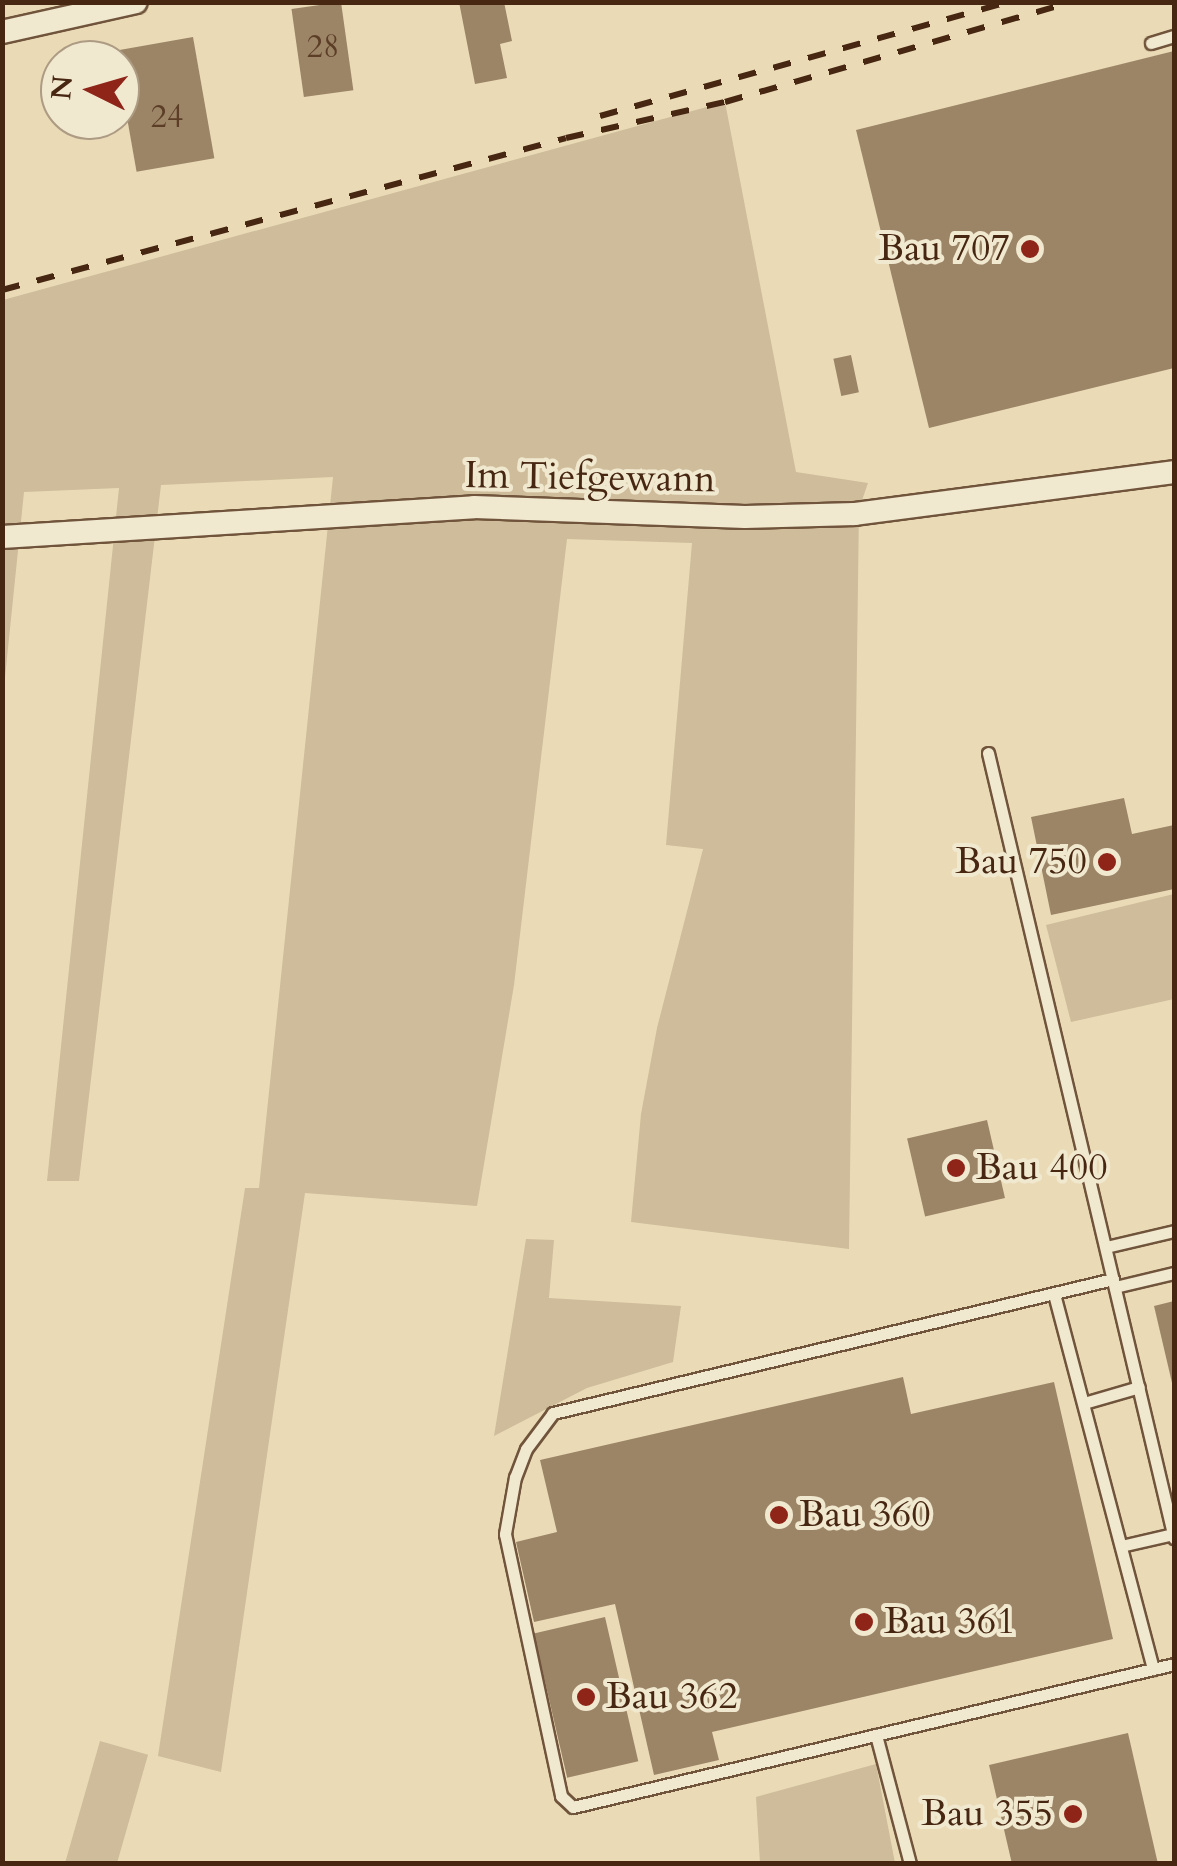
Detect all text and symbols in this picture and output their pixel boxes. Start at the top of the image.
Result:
house number: 28 [307,28,339,66]
north arrow [40,40,140,140]
text: N [42,74,82,101]
house number: 24 [151,98,183,136]
place label: Bau 707 [878,226,1010,272]
marker: Bau 707 [1019,238,1041,260]
street label: Im Tiefgewann [464,453,716,503]
place label: Bau 750 [955,839,1087,885]
marker: Bau 750 [1096,851,1118,873]
place label: Bau 400 [976,1145,1108,1191]
marker: Bau 400 [945,1157,967,1179]
place label: Bau 360 [799,1492,931,1538]
marker: Bau 360 [768,1504,790,1526]
place label: Bau 361 [884,1599,1016,1645]
marker: Bau 361 [853,1611,875,1633]
place label: Bau 362 [606,1674,738,1720]
marker: Bau 362 [575,1686,597,1708]
place label: Bau 355 [921,1791,1053,1837]
marker: Bau 355 [1062,1803,1084,1825]

